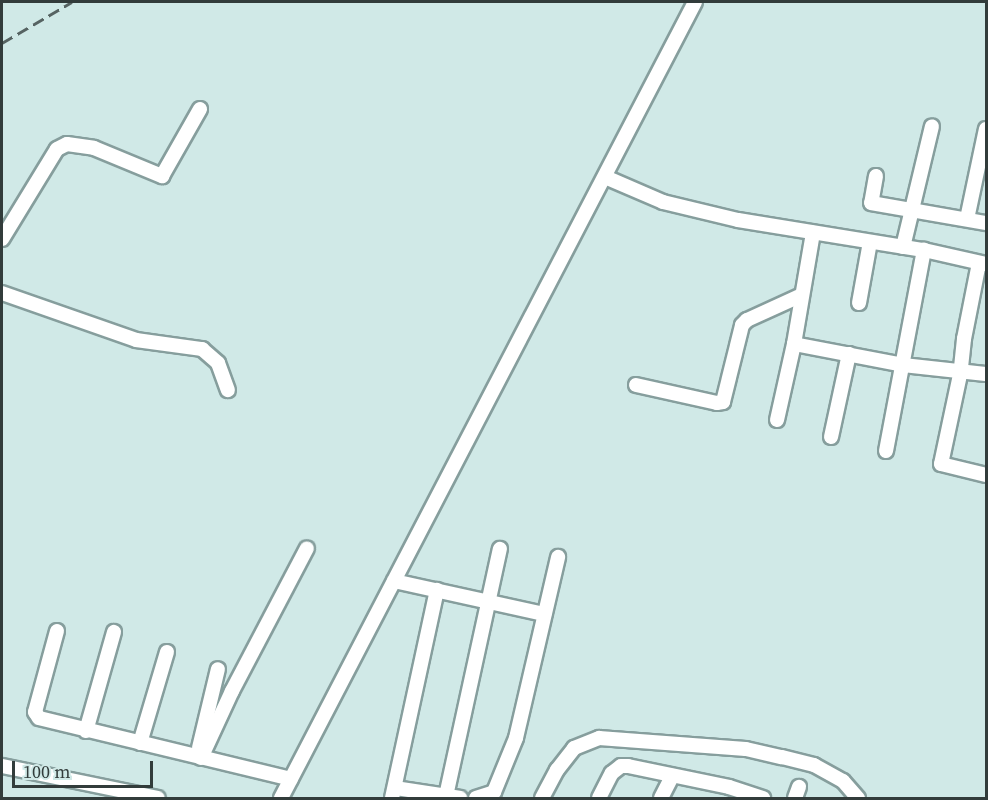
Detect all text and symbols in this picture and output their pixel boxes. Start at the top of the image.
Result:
scale bar [15,749,156,787]
text: 100 m [23,759,70,784]

